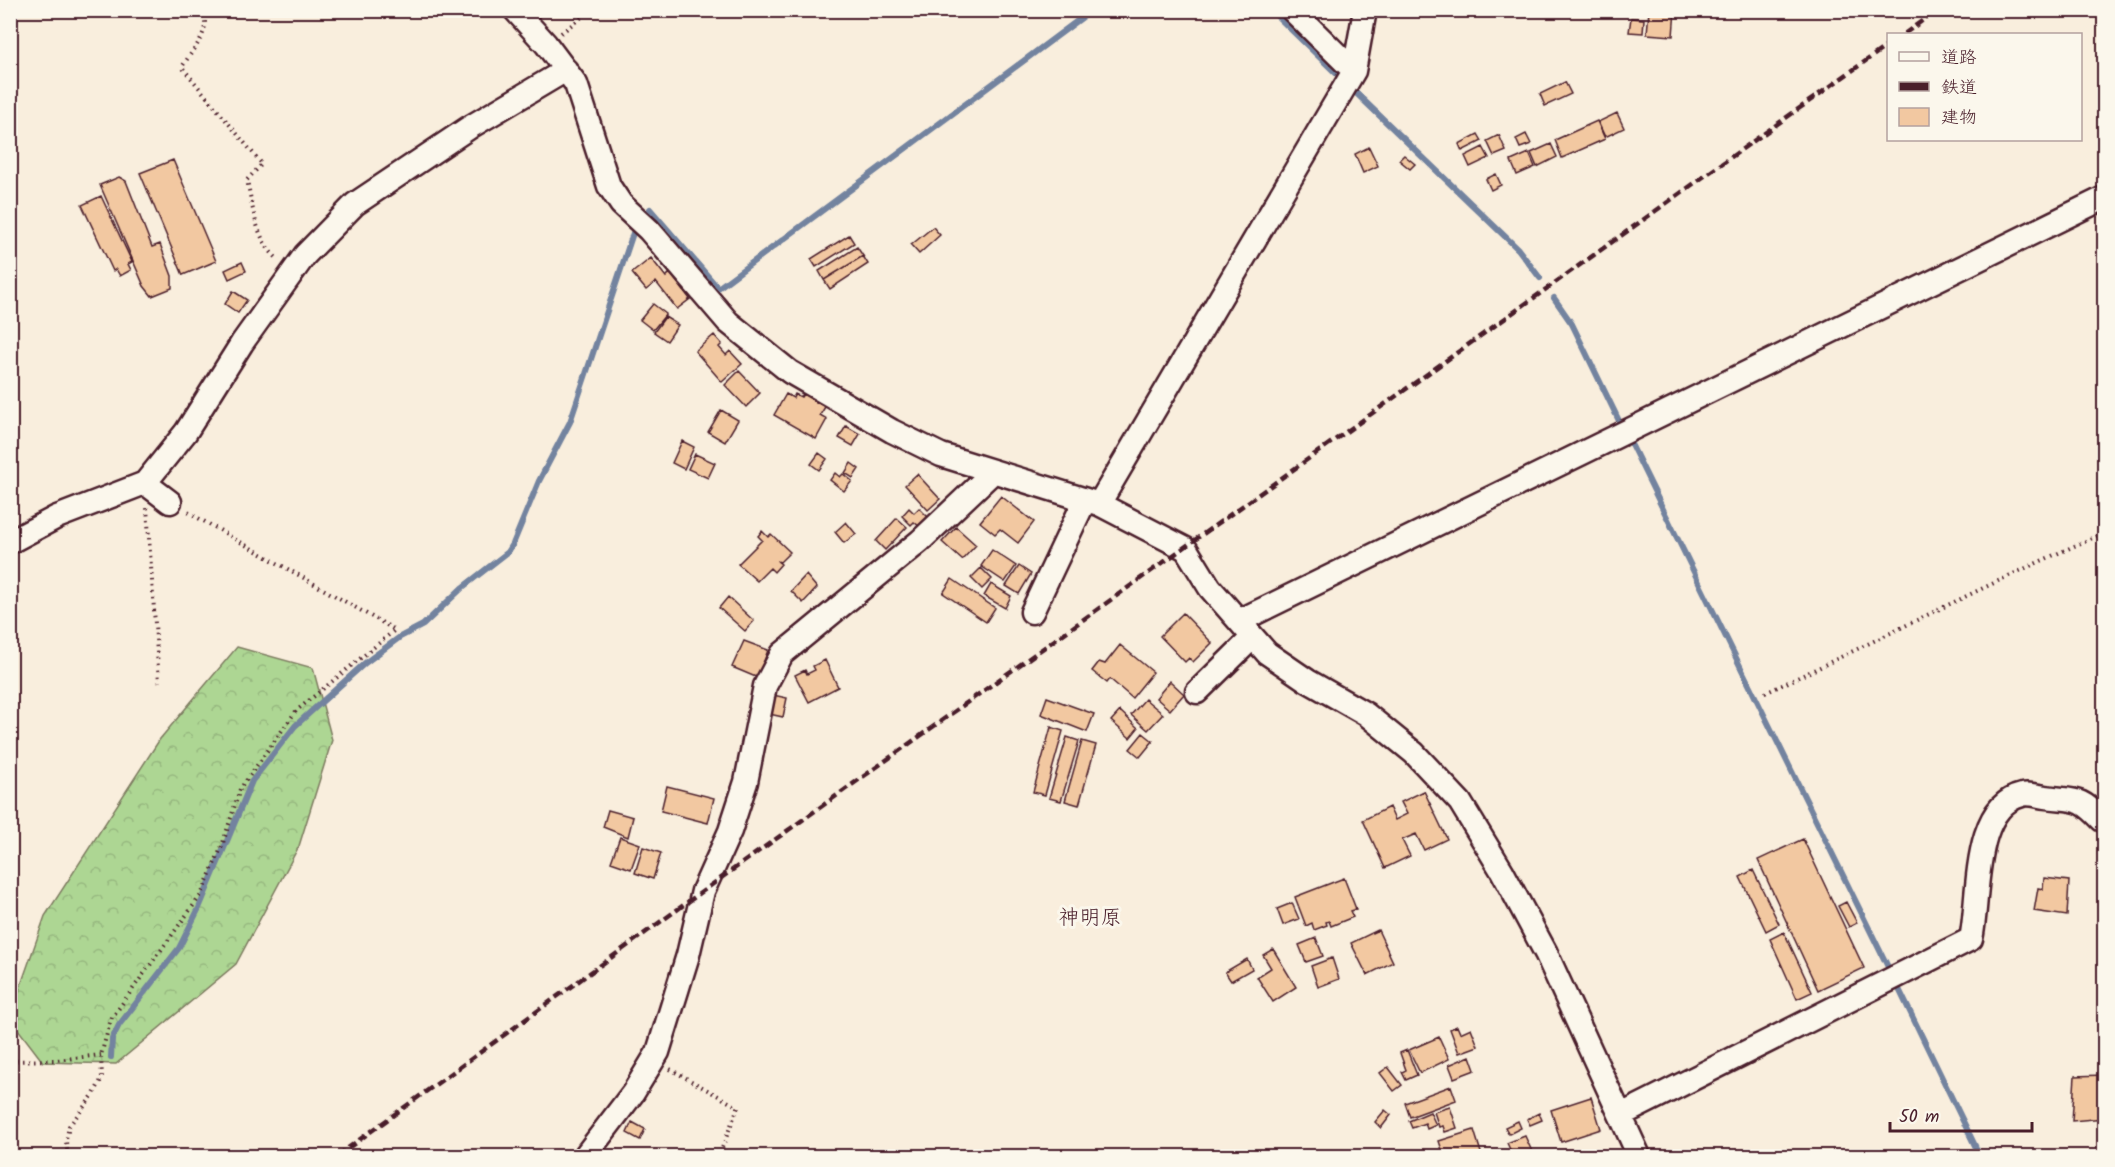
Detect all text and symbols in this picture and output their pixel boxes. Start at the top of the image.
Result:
legend [1887,33,2082,141]
text: 道路 [1941,44,1977,73]
text: 鉄道 [1941,74,1977,103]
text: 建物 [1941,104,1977,133]
district label: 神明原 [1059,902,1122,935]
scale bar [1890,1095,2032,1133]
text: 50 m [1899,1103,1939,1132]

